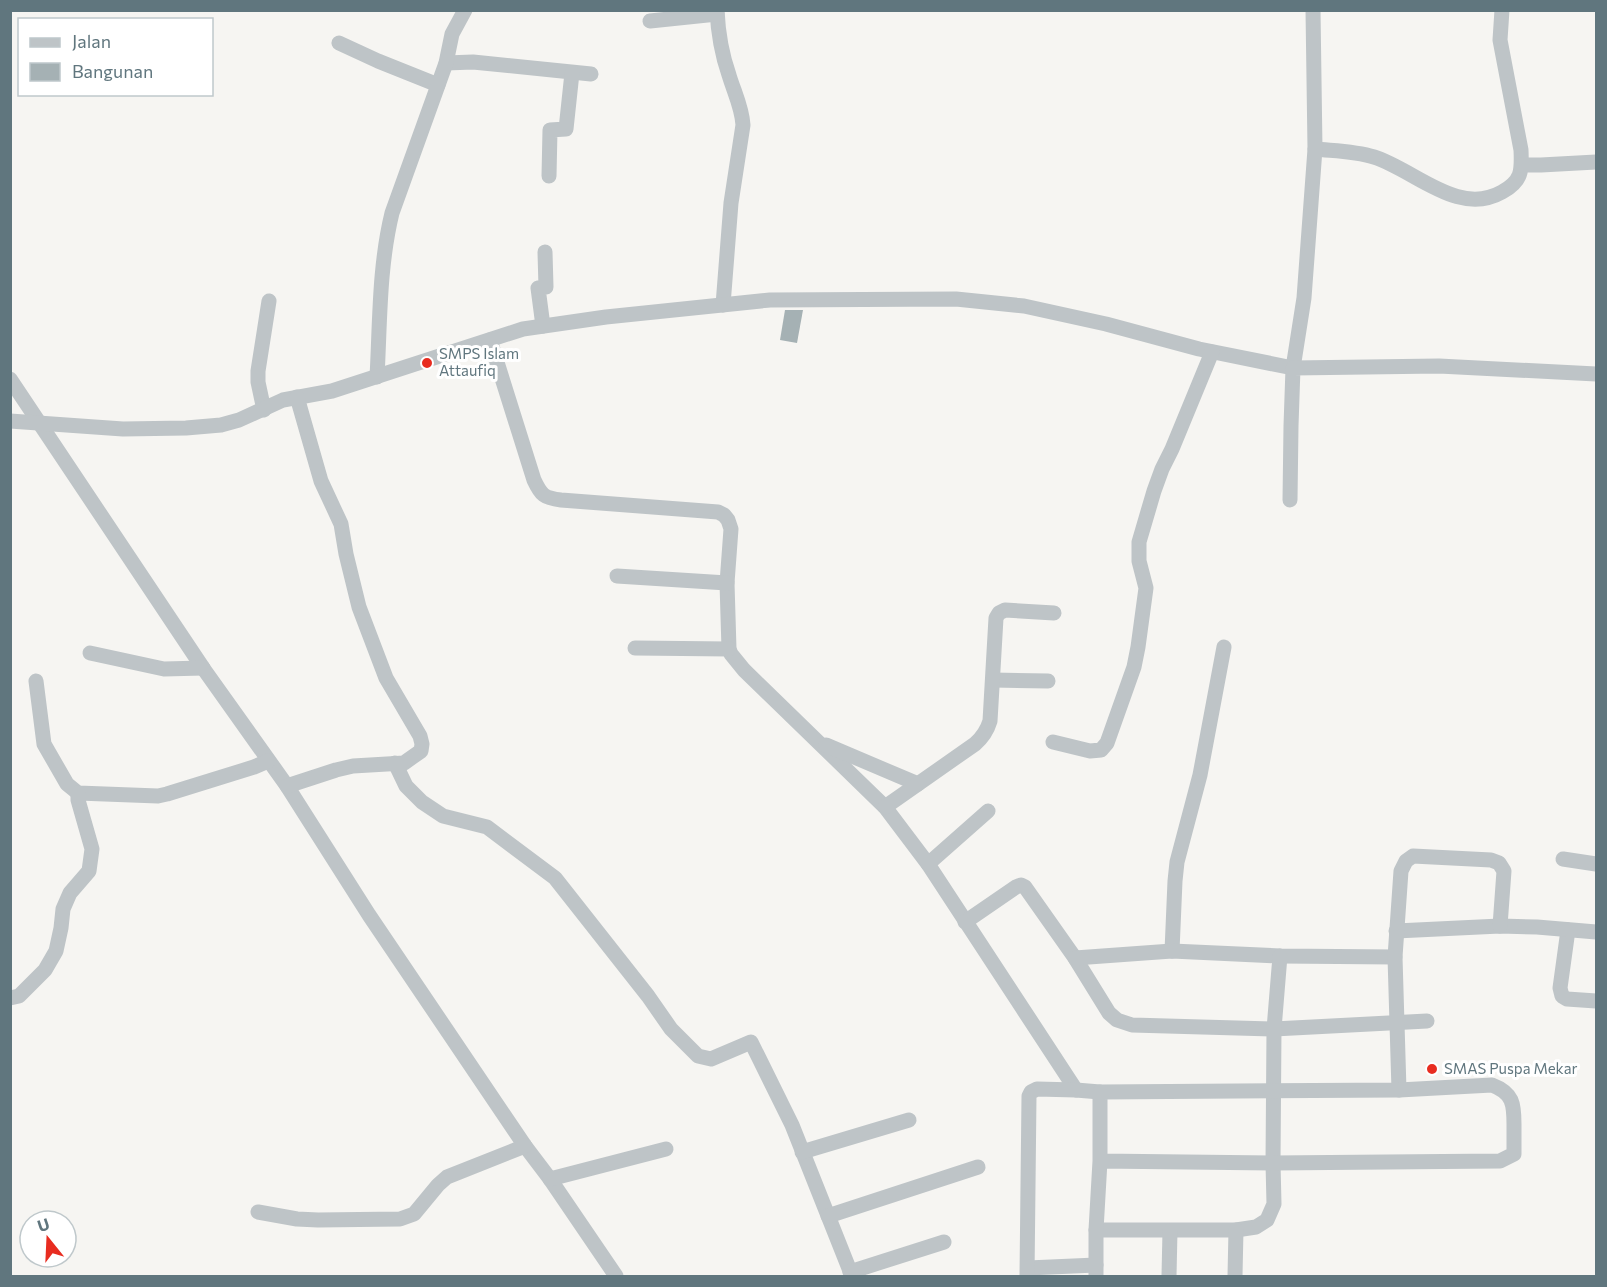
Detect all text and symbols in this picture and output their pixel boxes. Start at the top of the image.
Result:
legend [18,18,213,96]
text: Jalan [72,30,111,52]
text: Bangunan [72,60,153,82]
place label: SMPS Islam Attaufiq [439,344,519,379]
marker: SMPS Islam Attaufiq [420,356,434,370]
place label: SMAS Puspa Mekar [1444,1059,1578,1077]
marker: SMAS Puspa Mekar [1425,1062,1439,1076]
north arrow [18,1209,78,1269]
text: U [35,1213,52,1235]

